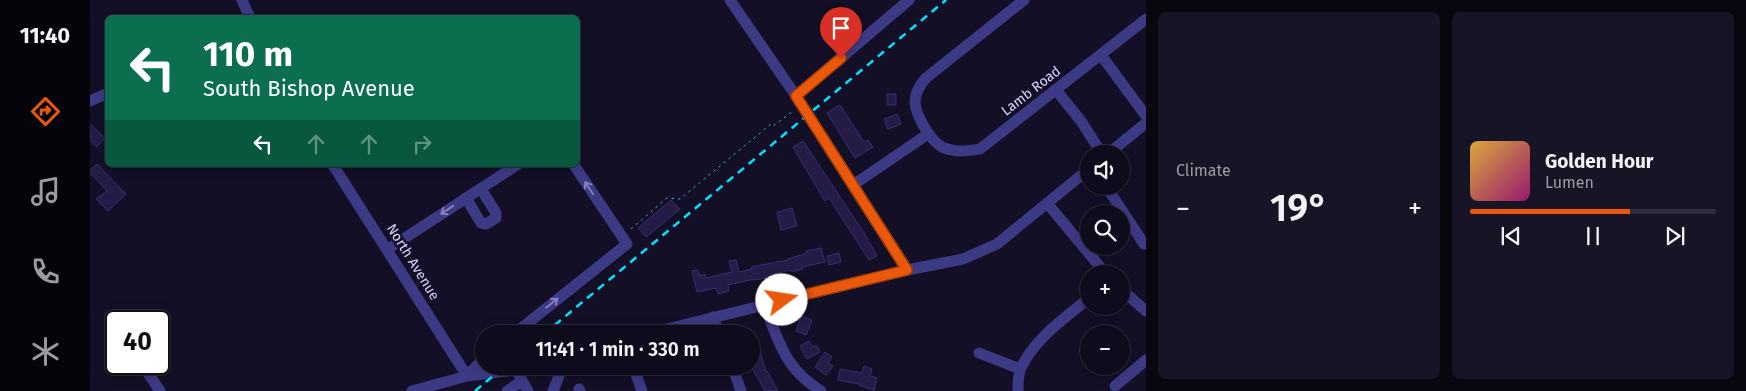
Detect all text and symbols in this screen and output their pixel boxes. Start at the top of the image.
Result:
pin [820,7,862,58]
icon: arrive [827,14,855,42]
text: 11:40 [20,22,70,49]
text: 110 m [203,33,293,75]
icon: left [120,35,185,100]
street label: Lamb Road [998,63,1064,119]
text: South Bishop Avenue [203,75,415,102]
icon: directions [28,94,63,129]
icon: left [249,130,277,158]
icon: ahead [302,130,330,158]
icon: ahead [355,130,383,158]
icon: right [408,130,436,158]
map controls [1080,145,1130,375]
button: sound [1080,145,1130,195]
text: Golden Hour [1545,150,1654,173]
text: Climate [1176,161,1231,180]
text: Lumen [1545,173,1594,192]
icon: music [28,174,63,209]
one-way arrow [584,182,594,196]
text: 19° [1270,185,1328,231]
text: − [1176,192,1190,225]
text: + [1408,192,1422,225]
button: search [1080,205,1130,255]
one-way arrow [440,206,454,216]
street label: North Avenue [383,221,443,303]
icon: previous [1497,222,1525,250]
icon: pause [1579,222,1607,250]
icon: next [1661,222,1689,250]
icon: phone [28,254,63,289]
button: + [1080,265,1130,315]
position arrow [755,273,807,325]
one-way arrow [546,298,559,309]
speed limit sign: 40 [105,310,170,375]
button: − [1080,325,1130,375]
icon: climate [28,334,63,369]
text: 11:41 · 1 min · 330 m [535,338,700,361]

